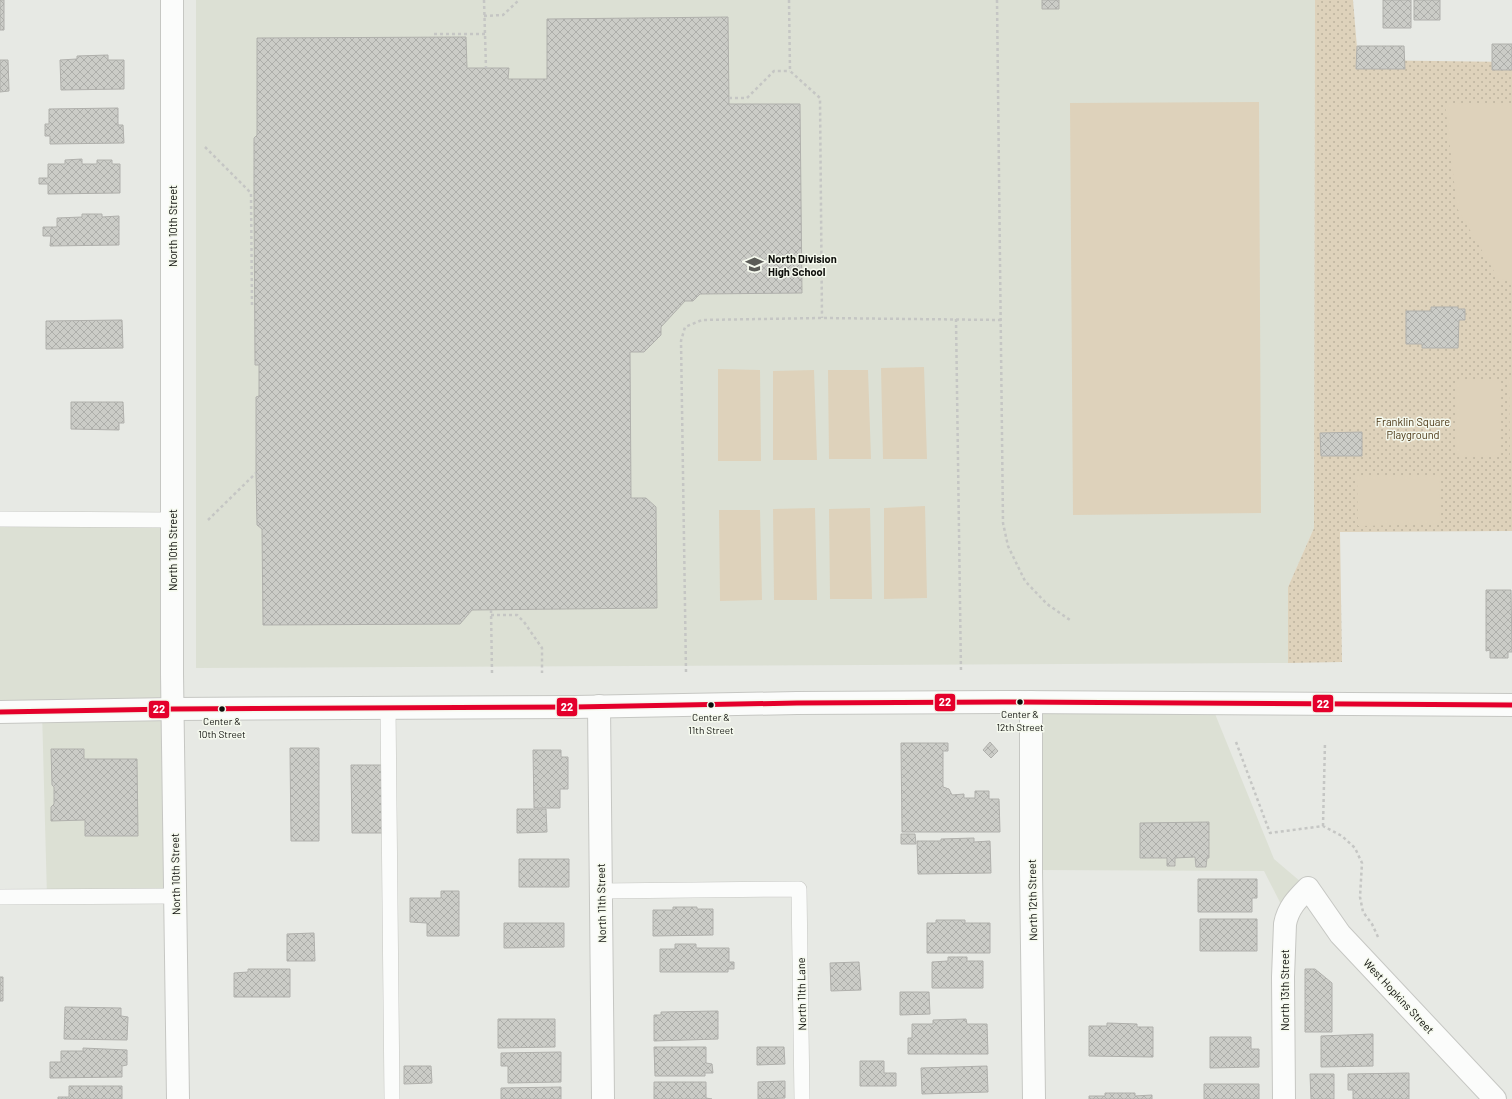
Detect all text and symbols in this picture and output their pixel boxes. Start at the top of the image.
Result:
street label: North 10th Street [166,185,179,267]
place label: North Division High School [768,252,837,278]
school or university icon: North Division High School [745,254,765,274]
park label: Franklin Square Playground [1376,415,1450,441]
street label: North 10th Street [166,509,179,591]
line badge: 22 [934,693,956,712]
line badge: 22 [1312,694,1334,713]
text: 22 [939,695,951,708]
line badge: 22 [556,697,578,717]
marker: Center & 12th Street [1015,697,1025,707]
text: 22 [1317,697,1329,710]
line badge: 22 [148,700,170,719]
text: 22 [561,700,573,713]
marker: Center & 11th Street [706,700,716,710]
text: 22 [153,702,165,715]
marker: Center & 10th Street [217,704,227,714]
place label: Center & 12th Street [996,708,1044,733]
place label: Center & 11th Street [688,711,734,736]
place label: Center & 10th Street [198,715,246,740]
street label: North 10th Street [168,833,182,915]
street label: North 12th Street [1025,859,1039,941]
street label: North 11th Street [594,863,608,943]
street label: North 13th Street [1278,949,1291,1031]
street label: West Hopkins Street [1361,956,1437,1036]
street label: North 11th Lane [794,957,808,1031]

